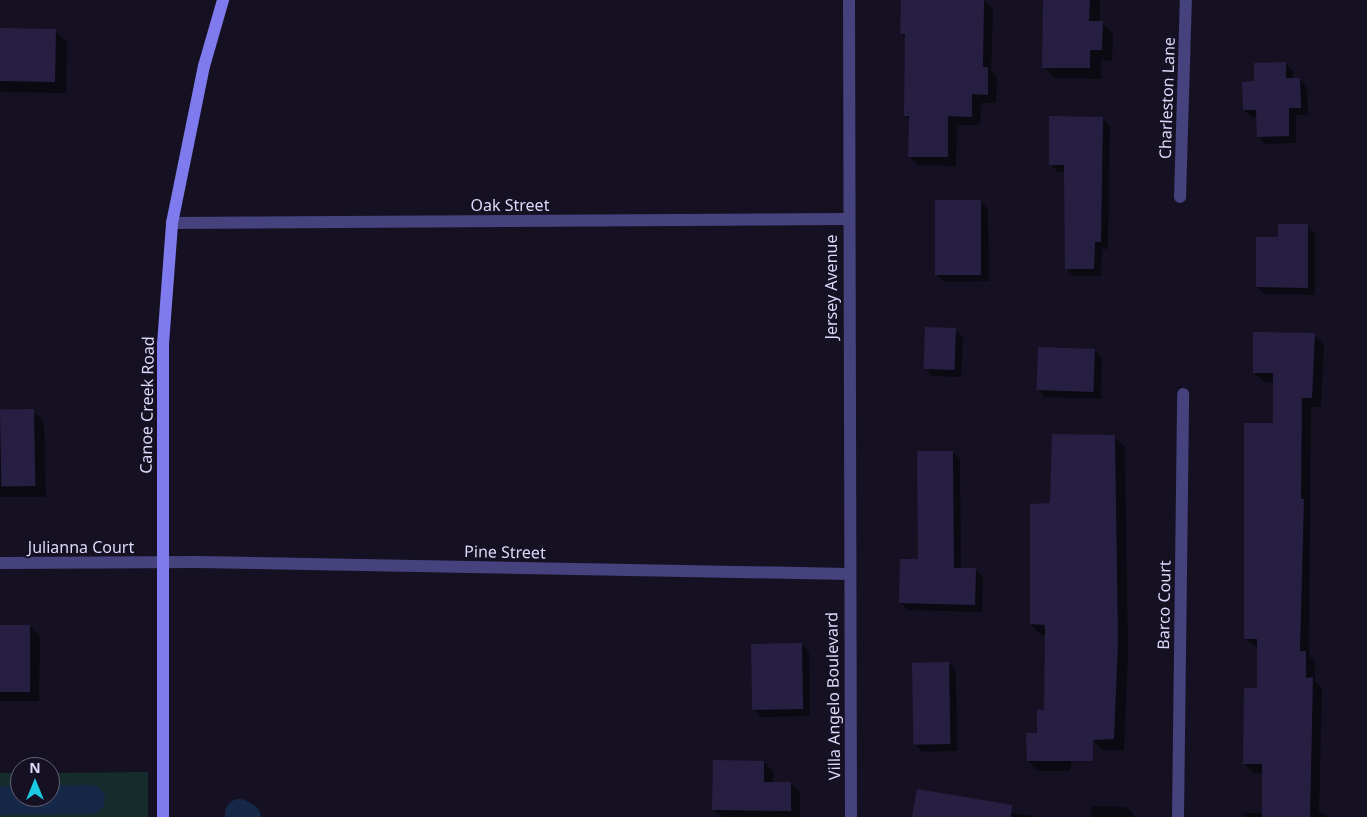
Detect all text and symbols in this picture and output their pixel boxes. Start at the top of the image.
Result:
street label: Charleston Lane [1155,37,1179,159]
street label: Oak Street [471,195,549,215]
street label: Jersey Avenue [821,235,841,339]
street label: Canoe Creek Road [136,336,158,474]
street label: Julianna Court [28,537,134,557]
street label: Pine Street [464,542,546,562]
street label: Barco Court [1154,560,1174,650]
street label: Villa Angelo Boulevard [822,612,844,780]
north arrow [10,757,60,807]
text: N [29,758,41,777]

